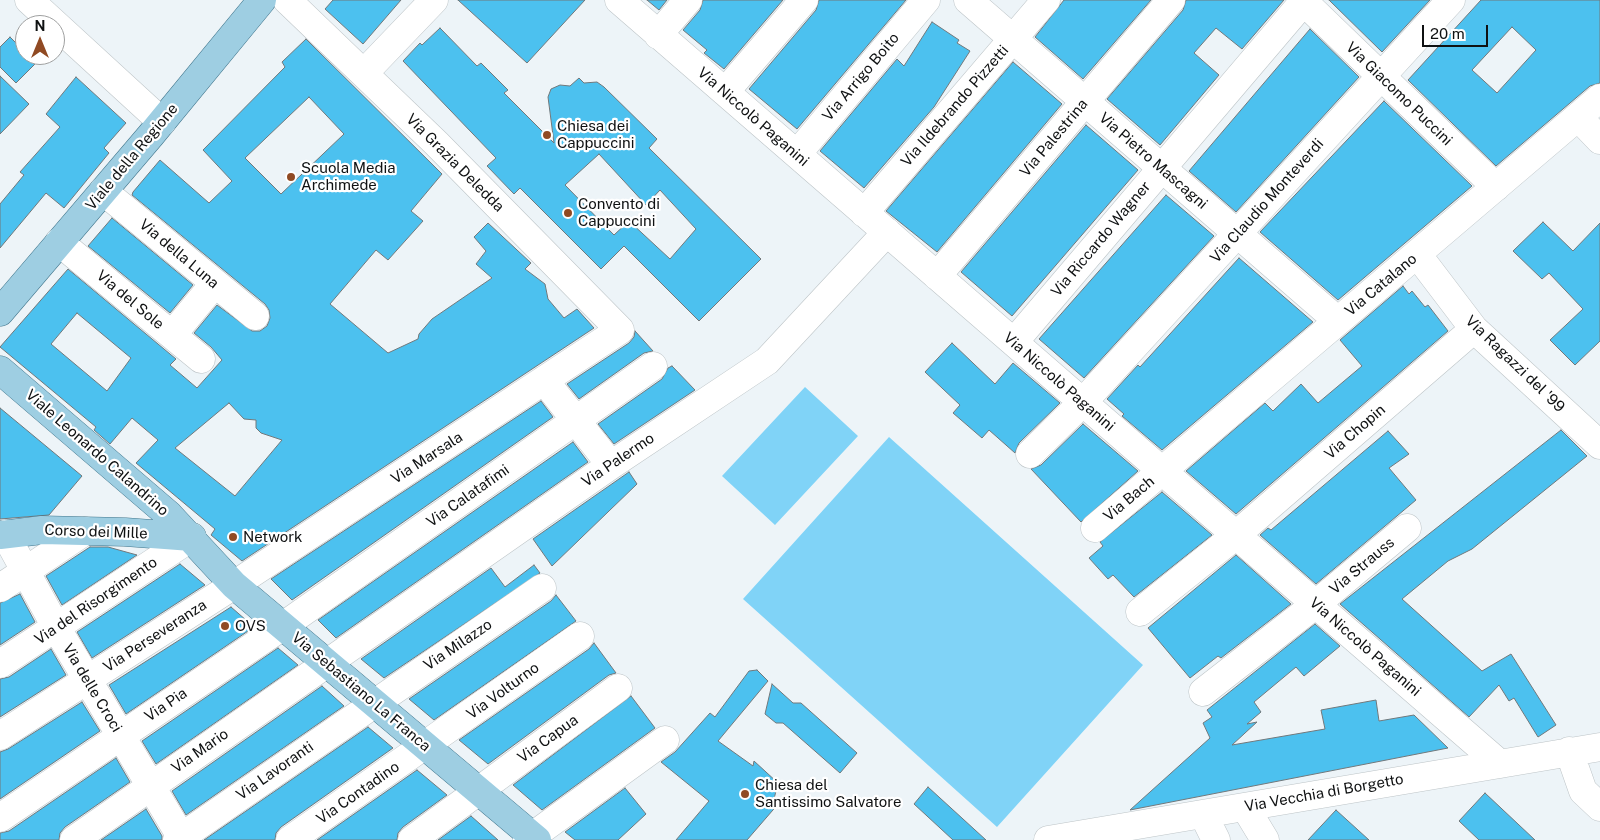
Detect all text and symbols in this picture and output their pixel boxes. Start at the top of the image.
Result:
north arrow [15,15,65,65]
scale bar [1425,15,1491,47]
text: N [35,18,45,34]
text: 20 m [1430,25,1465,42]
street label: Via Arrigo Boito [819,29,903,125]
street label: Via Giacomo Puccini [1342,39,1456,149]
street label: Via Ildebrando Pizzetti [897,42,1013,170]
street label: Via Niccolò Paganini [694,64,812,170]
street label: Via Palestrina [1016,95,1092,181]
street label: Viale della Regione [82,100,182,214]
street label: Via Pietro Mascagni [1095,109,1211,213]
street label: Via Grazia Deledda [402,110,508,216]
place label: Chiesa dei Cappuccini [557,117,634,152]
marker: Chiesa dei Cappuccini [541,129,553,141]
street label: Via Claudio Monteverdi [1207,135,1327,267]
place label: Scuola Media Archimede [301,159,396,194]
marker: Scuola Media Archimede [285,171,297,183]
street label: Via Riccardo Wagner [1047,178,1155,300]
place label: Convento di Cappuccini [578,195,660,230]
marker: Convento di Cappuccini [562,207,574,219]
street label: Via della Luna [136,216,222,292]
street label: Via Catalano [1342,250,1420,320]
street label: Via del Sole [93,267,167,333]
street label: Via Ragazzi del '99 [1462,312,1568,416]
street label: Via Niccolò Paganini [1000,329,1118,435]
street label: Viale Leonardo Calandrino [22,386,172,520]
street label: Via Chopin [1321,401,1389,463]
street label: Via Marsala [388,428,466,488]
street label: Via Palermo [578,429,658,491]
street label: Via Calatafimi [423,461,513,531]
street label: Via Bach [1100,473,1158,525]
street label: Corso dei Mille [44,521,148,543]
place label: Network [243,528,303,546]
marker: Network [227,531,239,543]
street label: Via Strauss [1326,534,1398,598]
street label: Via del Risorgimento [31,553,161,649]
street label: Via Niccolò Paganini [1306,594,1424,700]
street label: Via Perseveranza [100,596,210,676]
street label: Via Milazzo [420,616,496,674]
place label: OVS [235,617,266,635]
marker: OVS [219,620,231,632]
street label: Via Sebastiano La Franca [288,629,434,755]
street label: Via delle Croci [58,640,126,736]
street label: Via Volturno [463,659,543,723]
street label: Via Pia [141,684,191,726]
street label: Via Capua [514,711,582,767]
street label: Via Mario [168,725,232,777]
street label: Via Lavoranti [233,738,317,804]
street label: Via Contadino [313,758,403,828]
street label: Via Vecchia di Borgetto [1243,770,1405,816]
place label: Chiesa del Santissimo Salvatore [755,776,901,811]
marker: Chiesa del Santissimo Salvatore [739,788,751,800]

